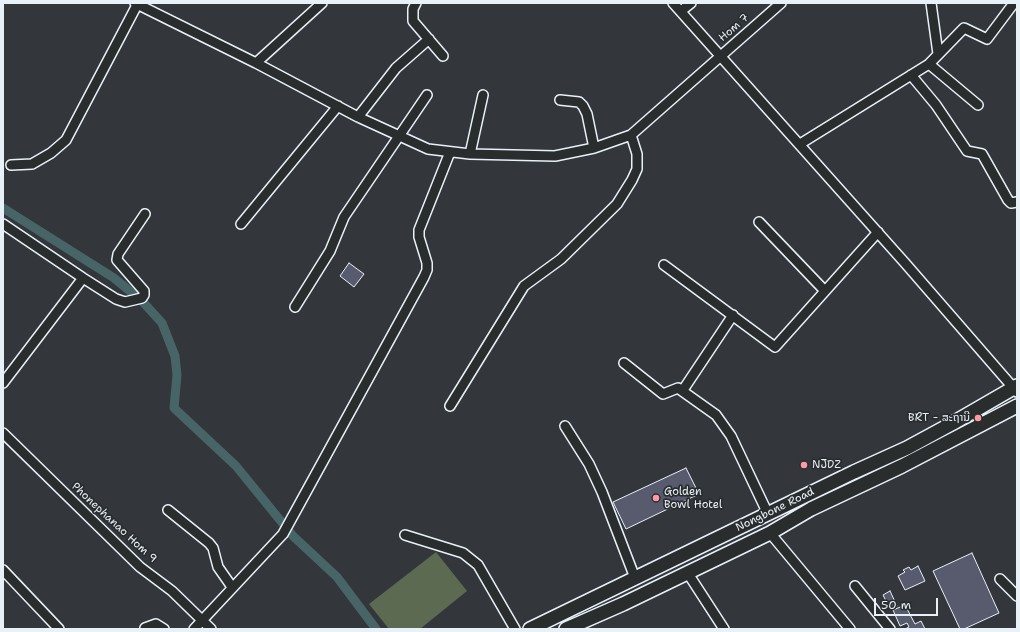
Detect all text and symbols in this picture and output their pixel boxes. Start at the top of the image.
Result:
street label: Hom 7 [716,11,752,45]
place label: BRT - ສະຖານີ [908,411,970,425]
marker: BRT - ສະຖານີ [973,413,983,423]
place label: NJDZ [812,458,841,472]
marker: NJDZ [799,460,809,470]
street label: Phonephanao Hom 9 [69,480,159,566]
place label: Golden Bowl Hotel [664,485,722,511]
street label: Nongbone Road [734,485,816,535]
marker: Golden Bowl Hotel [651,493,661,503]
scale bar [876,590,940,616]
text: 50 m [881,597,911,613]

